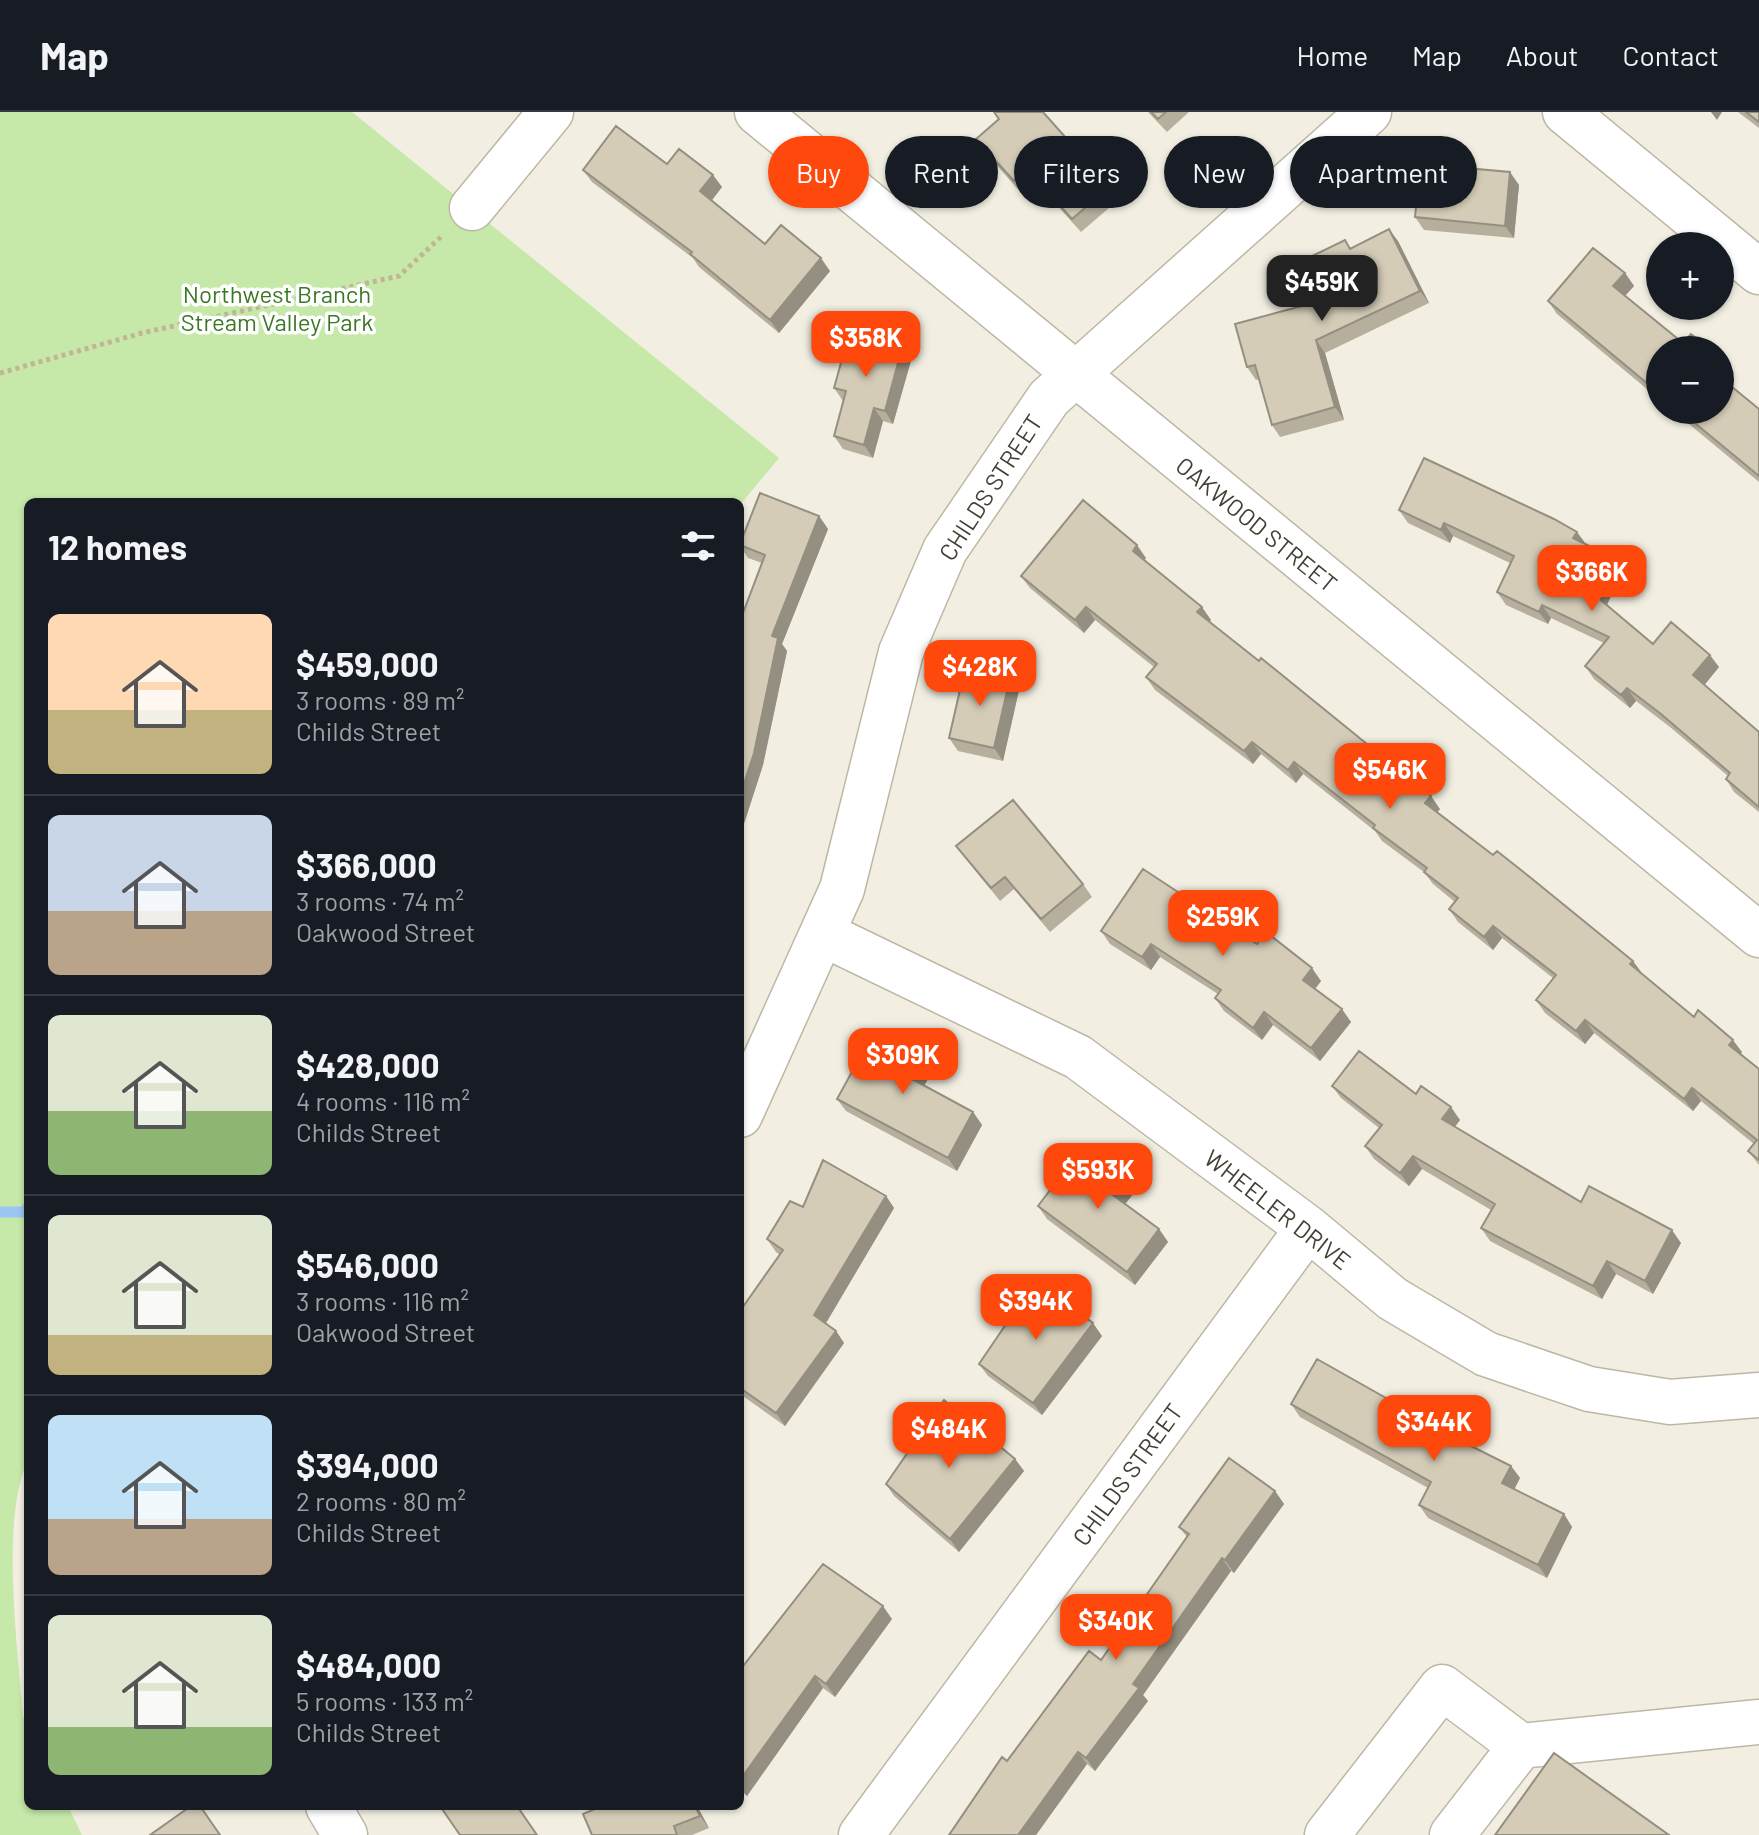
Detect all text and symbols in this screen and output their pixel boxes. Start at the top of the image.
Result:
text: Map [40,32,109,78]
text: Home [1297,38,1368,72]
text: Map [1412,38,1462,72]
text: About [1506,38,1578,72]
text: Contact [1622,38,1719,72]
chip: Buy [768,136,869,208]
chip: Rent [885,136,998,208]
chip: Filters [1014,136,1148,208]
chip: New [1164,136,1274,208]
chip: Apartment [1290,136,1477,208]
map controls [1646,232,1734,424]
button: + [1646,232,1734,320]
pin: $459K [1266,255,1378,323]
text: $459K [1285,265,1359,296]
park label: Northwest Branch Stream Valley Park [181,279,373,336]
pin: $358K [810,311,922,379]
text: $358K [829,321,903,352]
button: − [1646,336,1734,424]
street label: CHILDS STREET [932,409,1048,565]
street label: OAKWOOD STREET [1171,450,1343,598]
icon: filters [676,524,720,568]
text: 12 homes [48,526,187,567]
pin: $366K [1536,545,1648,613]
text: $366K [1555,555,1629,586]
pin: $428K [924,640,1036,708]
text: $459,000 [296,643,439,684]
icon: home [112,646,208,742]
text: $428K [942,650,1018,681]
text: 3 rooms · 89 m² [296,684,464,715]
text: Childs Street [296,715,441,746]
pin: $546K [1334,743,1446,811]
text: $546K [1353,753,1427,784]
text: $366,000 [296,844,437,885]
icon: home [112,847,208,943]
text: 3 rooms · 74 m² [296,885,464,916]
pin: $259K [1167,890,1279,958]
text: $259K [1186,900,1260,931]
text: Oakwood Street [296,916,475,947]
pin: $309K [847,1028,959,1096]
text: $309K [866,1038,940,1069]
text: $428,000 [296,1044,440,1085]
icon: home [112,1047,208,1143]
text: 4 rooms · 116 m² [296,1085,470,1116]
text: Childs Street [296,1116,441,1147]
pin: $593K [1042,1143,1154,1211]
street label: WHEELER DRIVE [1199,1143,1357,1275]
text: $593K [1061,1153,1135,1184]
text: $546,000 [296,1244,439,1285]
icon: home [112,1247,208,1343]
pin: $394K [980,1274,1092,1342]
text: $394K [999,1284,1073,1315]
text: 3 rooms · 116 m² [296,1285,469,1316]
text: Oakwood Street [296,1316,475,1347]
pin: $344K [1378,1395,1490,1463]
street label: CHILDS STREET [1066,1397,1188,1551]
pin: $484K [893,1402,1005,1470]
text: $344K [1396,1405,1472,1436]
text: $484K [911,1412,987,1443]
text: $394,000 [296,1444,439,1485]
icon: home [112,1447,208,1543]
text: 2 rooms · 80 m² [296,1485,466,1516]
text: Childs Street [296,1516,441,1547]
pin: $340K [1060,1594,1172,1662]
text: $340K [1078,1604,1154,1635]
text: $484,000 [296,1644,441,1685]
icon: home [112,1647,208,1743]
text: 5 rooms · 133 m² [296,1685,473,1716]
text: Childs Street [296,1716,441,1747]

